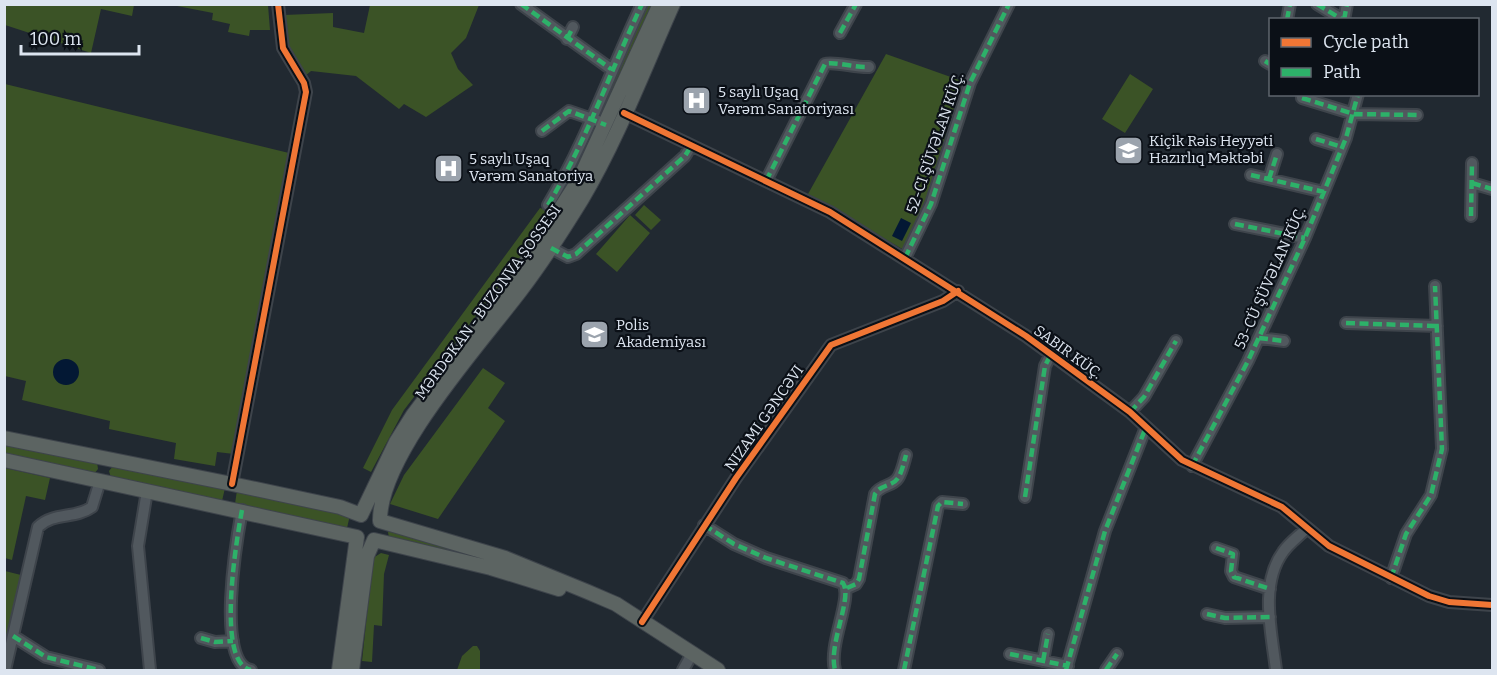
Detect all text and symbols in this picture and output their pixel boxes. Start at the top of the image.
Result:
scale bar [21,18,140,56]
legend [1269,18,1479,96]
text: 100 m [30,28,81,50]
text: Cycle path [1323,31,1409,53]
text: Path [1323,61,1361,83]
street label: 52-CI ŞÜVƏLAN KÜÇ. [902,70,968,216]
place label: 5 saylı Uşaq Vərəm Sanatoriyası [718,83,854,118]
hospital icon: 5 saylı Uşaq Vərəm Sanatoriyası [681,85,713,117]
place label: Kiçik Rəis Heyyəti Hazırlıq Məktəbi [1149,132,1274,167]
school or university icon: Kiçik Rəis Heyyəti Hazırlıq Məktəbi [1112,134,1144,166]
place label: 5 saylı Uşaq Vərəm Sanatoriya [469,150,593,185]
hospital icon: 5 saylı Uşaq Vərəm Sanatoriya [432,152,464,184]
street label: MƏRDƏKAN - BUZONVA ŞOSSESI [411,201,565,403]
street label: 53-CÜ ŞÜVƏLAN KÜÇ. [1230,204,1310,352]
place label: Polis Akademiyası [616,316,706,351]
school or university icon: Polis Akademiyası [579,318,611,350]
street label: SABIR KÜÇ. [1030,321,1106,383]
street label: NIZAMI GƏNCƏVI [721,362,807,474]

